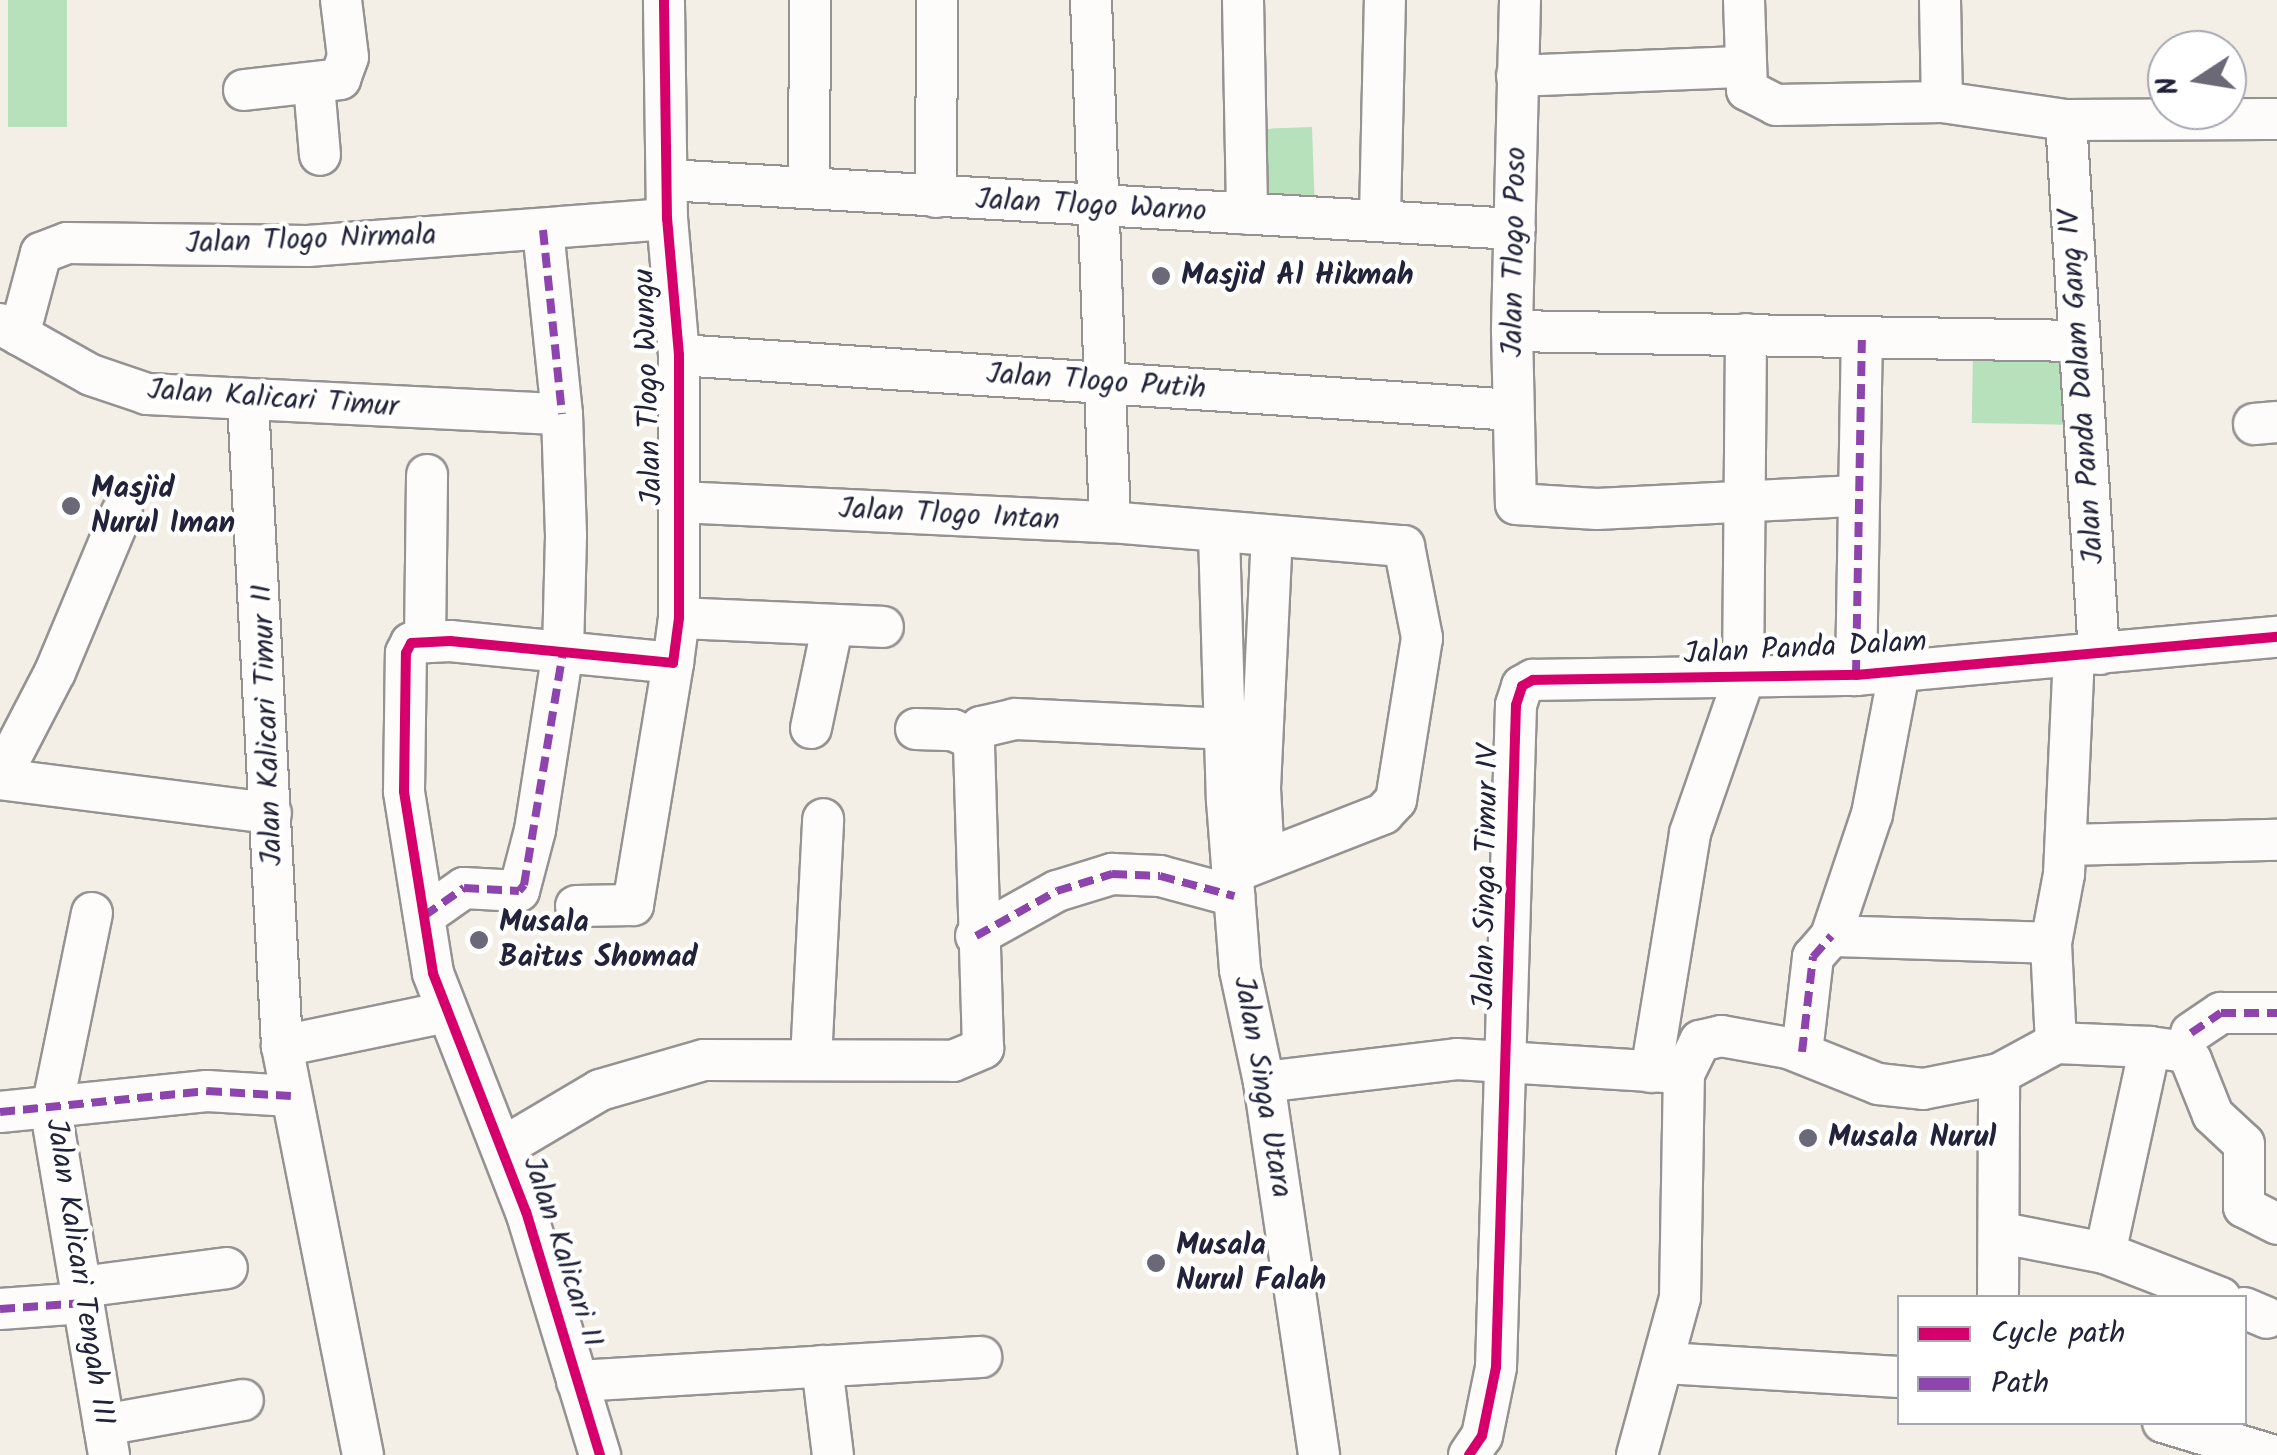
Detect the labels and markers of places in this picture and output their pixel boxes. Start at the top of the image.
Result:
place label: Masjid Al Hikmah [1181,258,1414,294]
marker: Masjid Al Hikmah [1150,265,1172,287]
place label: Masjid Nurul Iman [91,471,235,542]
marker: Masjid Nurul Iman [60,495,82,517]
place label: Musala Baitus Shomad [499,905,698,976]
marker: Musala Baitus Shomad [468,929,490,951]
place label: Musala Nurul [1828,1120,1996,1156]
marker: Musala Nurul [1797,1127,1819,1149]
place label: Musala Nurul Falah [1176,1228,1326,1298]
marker: Musala Nurul Falah [1145,1252,1167,1274]

